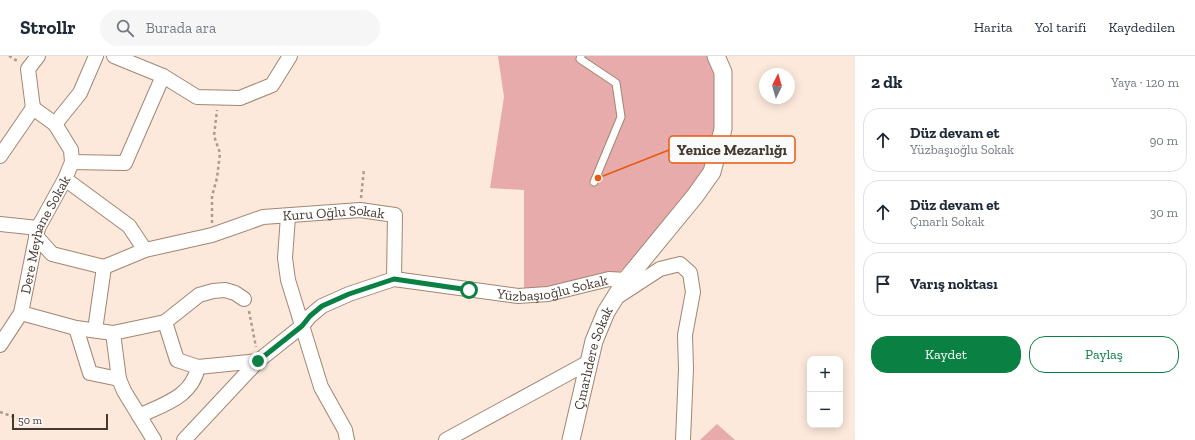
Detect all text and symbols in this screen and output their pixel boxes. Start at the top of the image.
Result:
search box [100,10,380,46]
text: Strollr [20,16,76,39]
icon: search [114,17,136,39]
text: Burada ara [146,19,216,37]
text: Harita [974,19,1013,36]
text: Yol tarifi [1035,19,1086,36]
text: Kaydedilen [1108,19,1175,36]
north arrow [759,68,795,104]
text: 2 dk [871,72,902,92]
text: Yaya · 120 m [1111,75,1179,90]
text: Düz devam et [910,124,999,142]
icon: ahead [872,129,894,151]
text: 90 m [1149,133,1178,148]
callout: Yenice Mezarlığı [669,136,795,163]
text: Yenice Mezarlığı [677,141,787,159]
text: Yüzbaşıoğlu Sokak [910,142,1014,157]
street label: Dere Meyhane Sokak [17,172,75,295]
text: Düz devam et [910,196,999,214]
icon: ahead [872,201,894,223]
street label: Kuru Oğlu Sokak [282,202,386,225]
text: 30 m [1150,205,1178,220]
text: Çınarlı Sokak [910,214,985,229]
street label: Yüzbaşıoğlu Sokak [495,271,610,305]
icon: arrive [872,273,894,295]
text: Varış noktası [910,275,998,293]
route start [460,281,478,299]
street label: Çınarlıdere Sokak [570,302,617,411]
button: Kaydet [871,336,1021,373]
button: Paylaş [1029,336,1179,373]
route end [249,352,267,370]
map controls [807,356,843,428]
button: + [807,356,843,392]
button: − [807,392,843,428]
scale bar [12,412,108,431]
text: 50 m [18,414,42,427]

